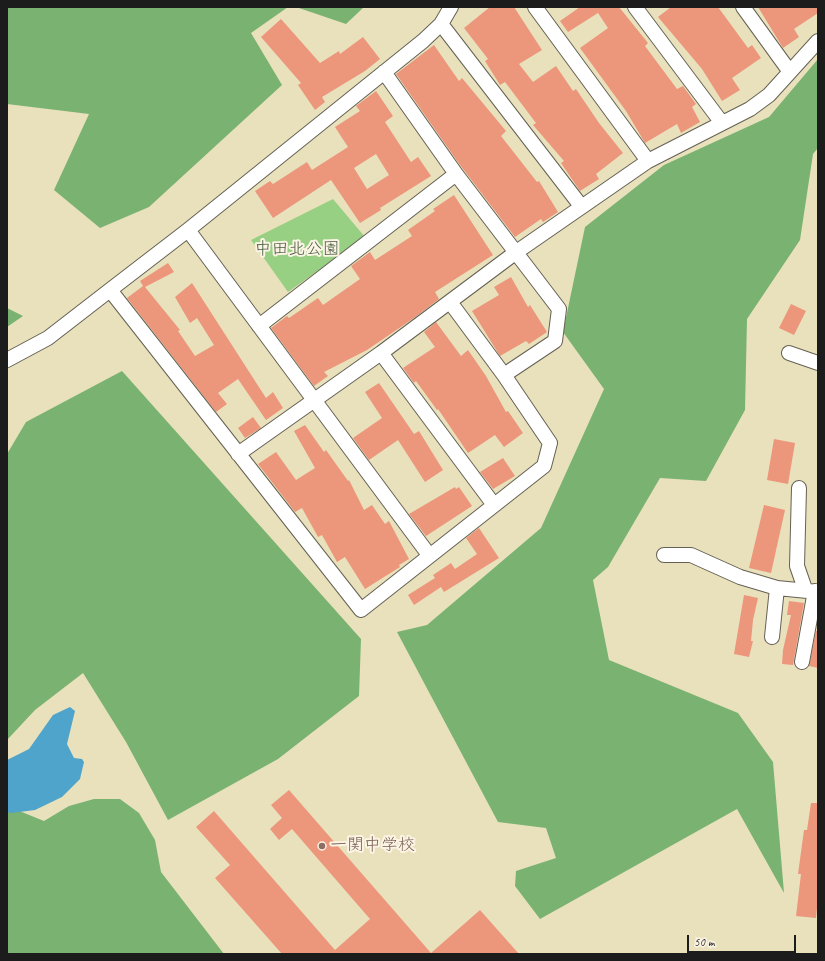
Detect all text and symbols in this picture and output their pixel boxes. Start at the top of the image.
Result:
park label: 中田北公園 [255,240,339,260]
place label: 一関中学校 [330,836,415,856]
marker: 一関中学校 [317,841,327,851]
scale bar [689,927,798,953]
text: 50 m [694,934,714,950]

